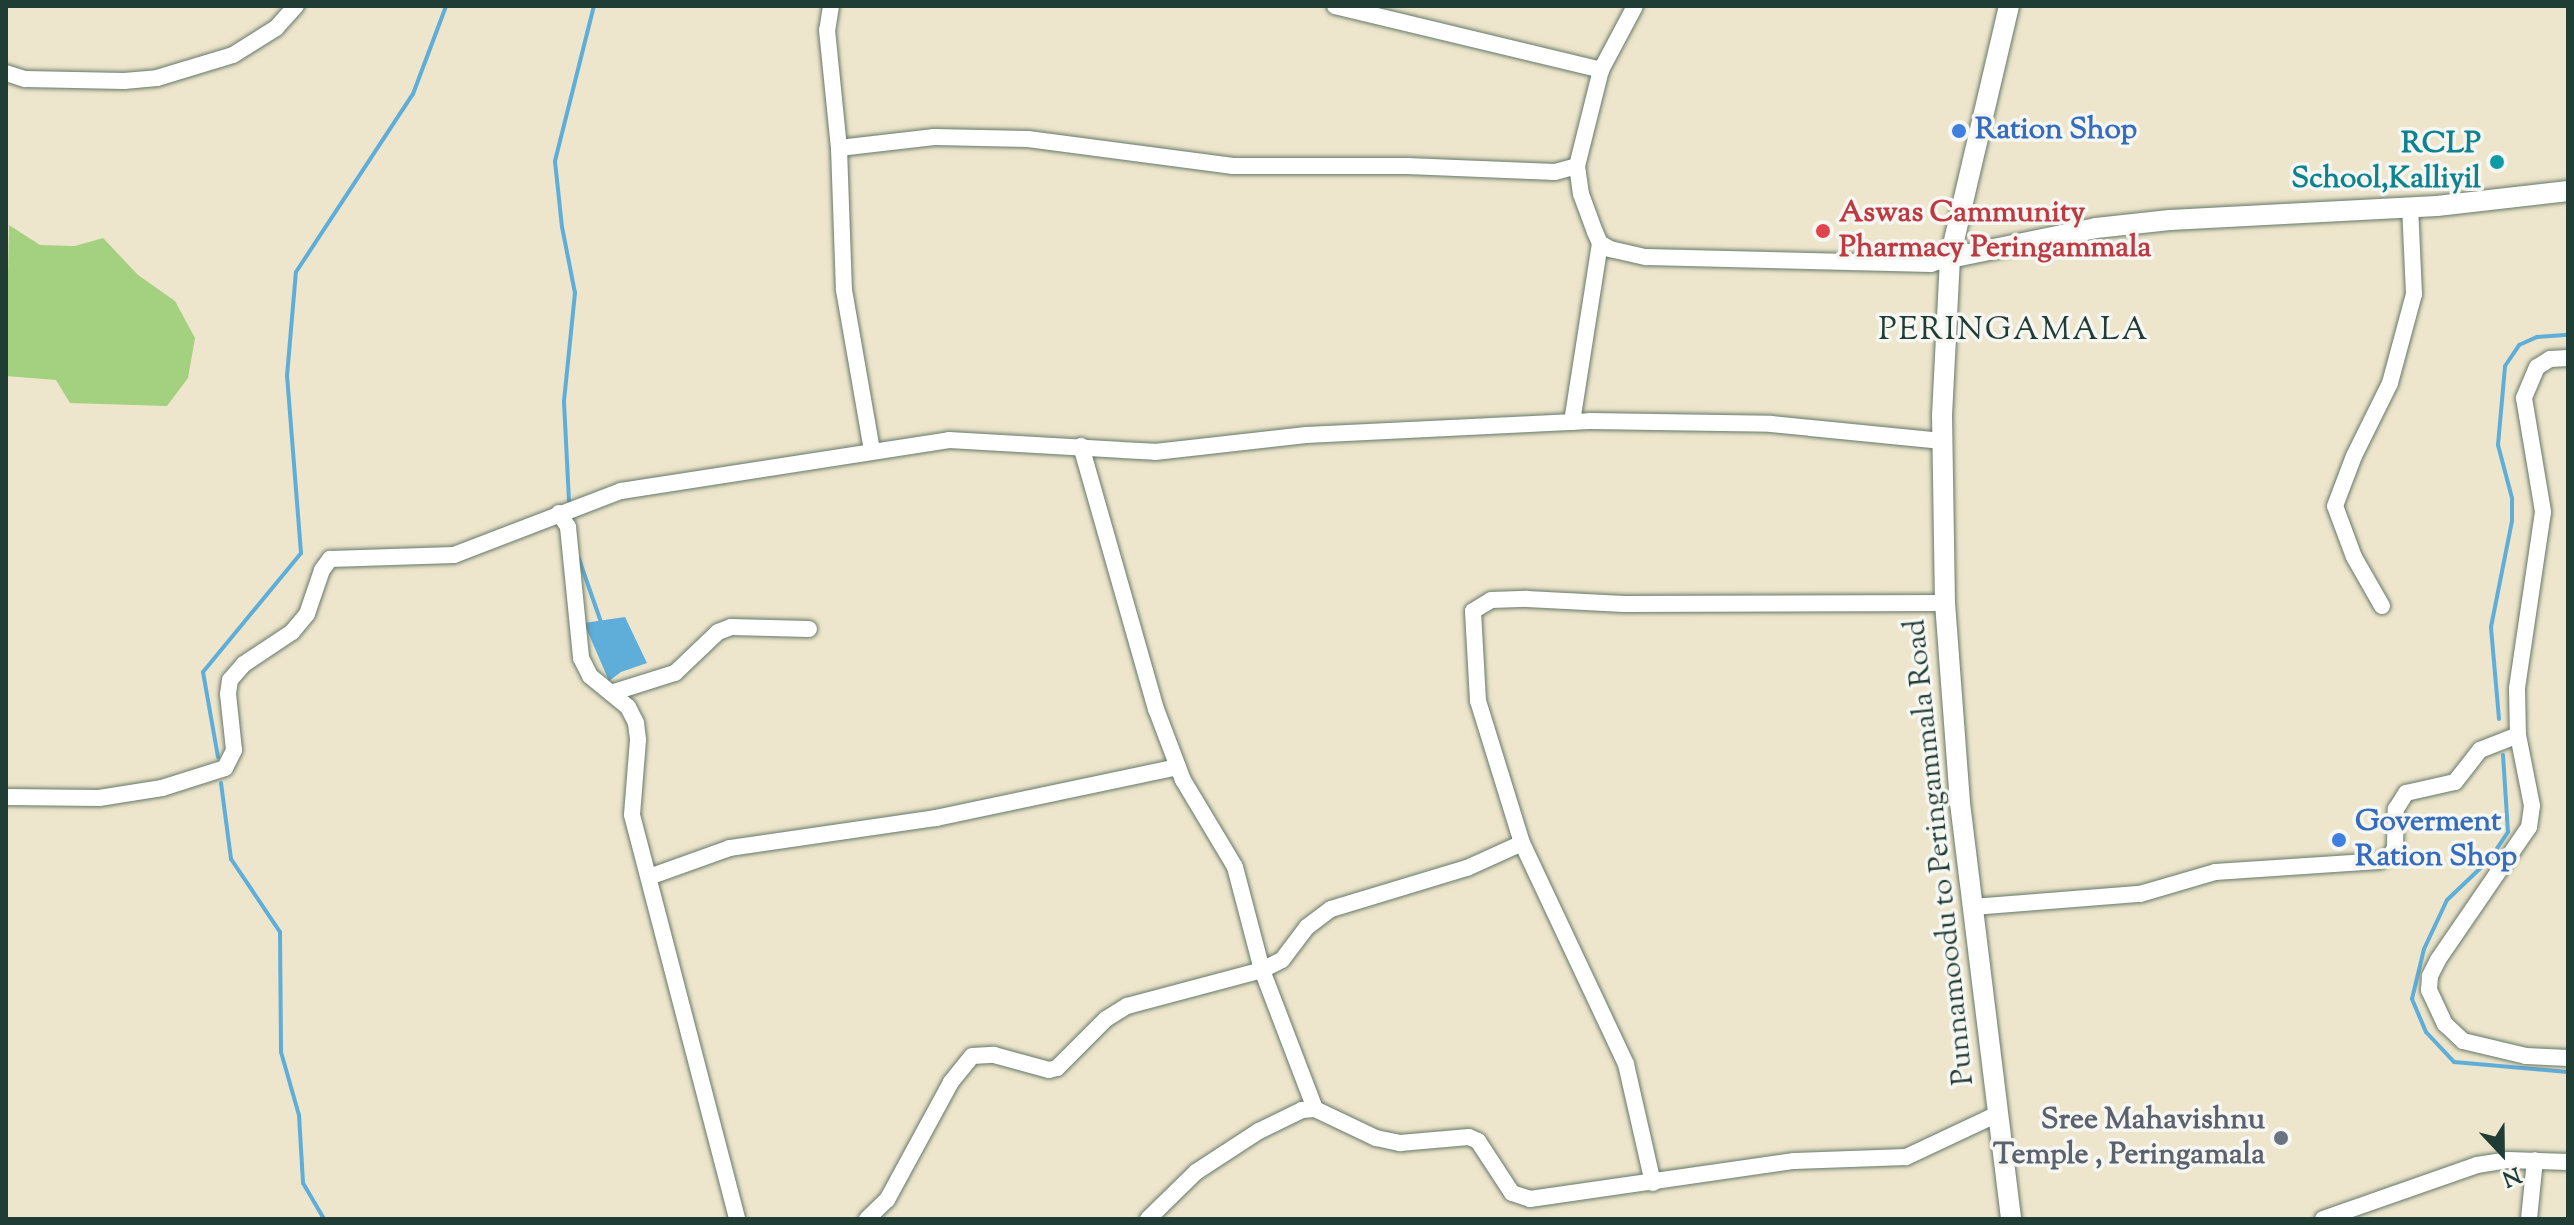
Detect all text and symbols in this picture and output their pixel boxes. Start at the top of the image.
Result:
place label: Ration Shop [1975,113,2137,149]
marker: Ration Shop [1950,122,1968,140]
place label: RCLP School,Kalliyil [2291,127,2481,198]
marker: RCLP School,Kalliyil [2488,153,2506,171]
place label: Aswas Cammunity Pharmacy Peringammala [1839,196,2151,266]
marker: Aswas Cammunity Pharmacy Peringammala [1814,222,1832,240]
district label: PERINGAMALA [1878,312,2150,350]
street label: Punnamoodu to Peringammala Road [1899,617,1983,1087]
place label: Goverment Ration Shop [2355,805,2517,876]
marker: Goverment Ration Shop [2330,831,2348,849]
place label: Sree Mahavishnu Temple , Peringamala [1993,1103,2265,1174]
north arrow [2462,1113,2542,1193]
marker: Sree Mahavishnu Temple , Peringamala [2272,1129,2290,1147]
text: N [2497,1157,2525,1193]

